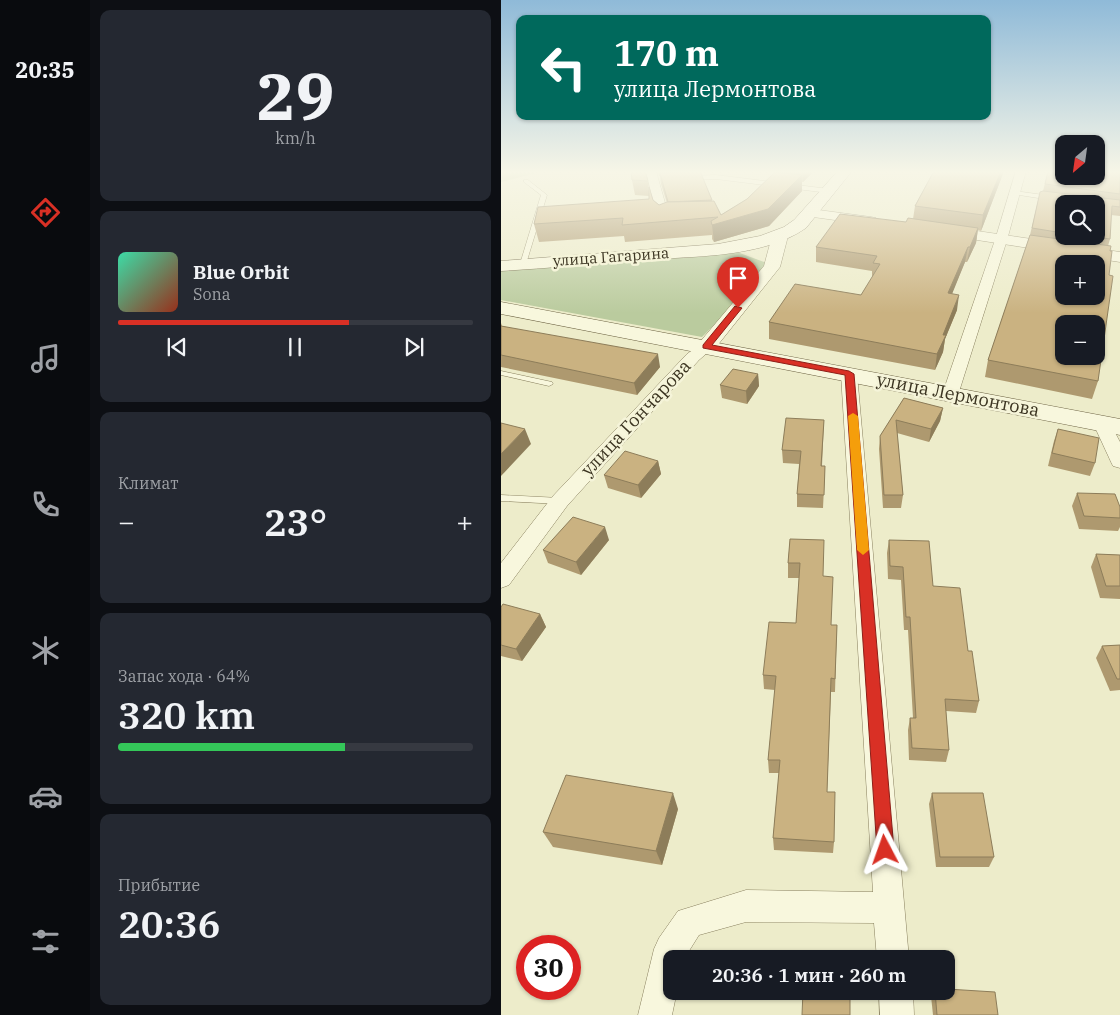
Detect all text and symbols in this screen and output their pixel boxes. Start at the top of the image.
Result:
text: 170 m [614,30,719,76]
icon: left [531,35,596,100]
text: 29 [256,53,335,138]
text: 20:35 [15,55,75,84]
text: улица Лермонтова [614,74,816,103]
text: km/h [275,128,316,148]
north arrow [1055,135,1105,185]
map controls [1055,135,1105,365]
icon: directions [28,195,63,230]
button: search [1055,195,1105,245]
street label: улица Гагарина [552,243,670,270]
button: + [1055,255,1105,305]
pin [717,257,759,308]
text: Blue Orbit [193,260,289,284]
icon: arrive [724,264,752,292]
text: Sona [193,284,230,304]
button: − [1055,315,1105,365]
icon: previous [163,333,191,361]
icon: pause [281,333,309,361]
icon: next [400,333,428,361]
icon: music [28,341,63,376]
street label: улица Гончарова [576,354,696,481]
street label: улица Лермонтова [875,367,1042,422]
text: Климат [118,473,178,493]
icon: phone [28,487,63,522]
text: 23° [264,497,327,546]
text: − [118,503,135,540]
text: + [456,503,473,540]
icon: climate [28,633,63,668]
text: Запас хода · 64% [118,666,250,686]
text: 320 km [118,690,255,739]
icon: car [28,779,63,814]
position arrow [858,823,910,875]
text: Прибытие [118,875,200,895]
text: 20:36 [118,899,221,948]
icon: filters [28,924,63,959]
speed limit sign: 30 [516,935,581,1000]
text: 20:36 · 1 мин · 260 m [712,963,906,987]

